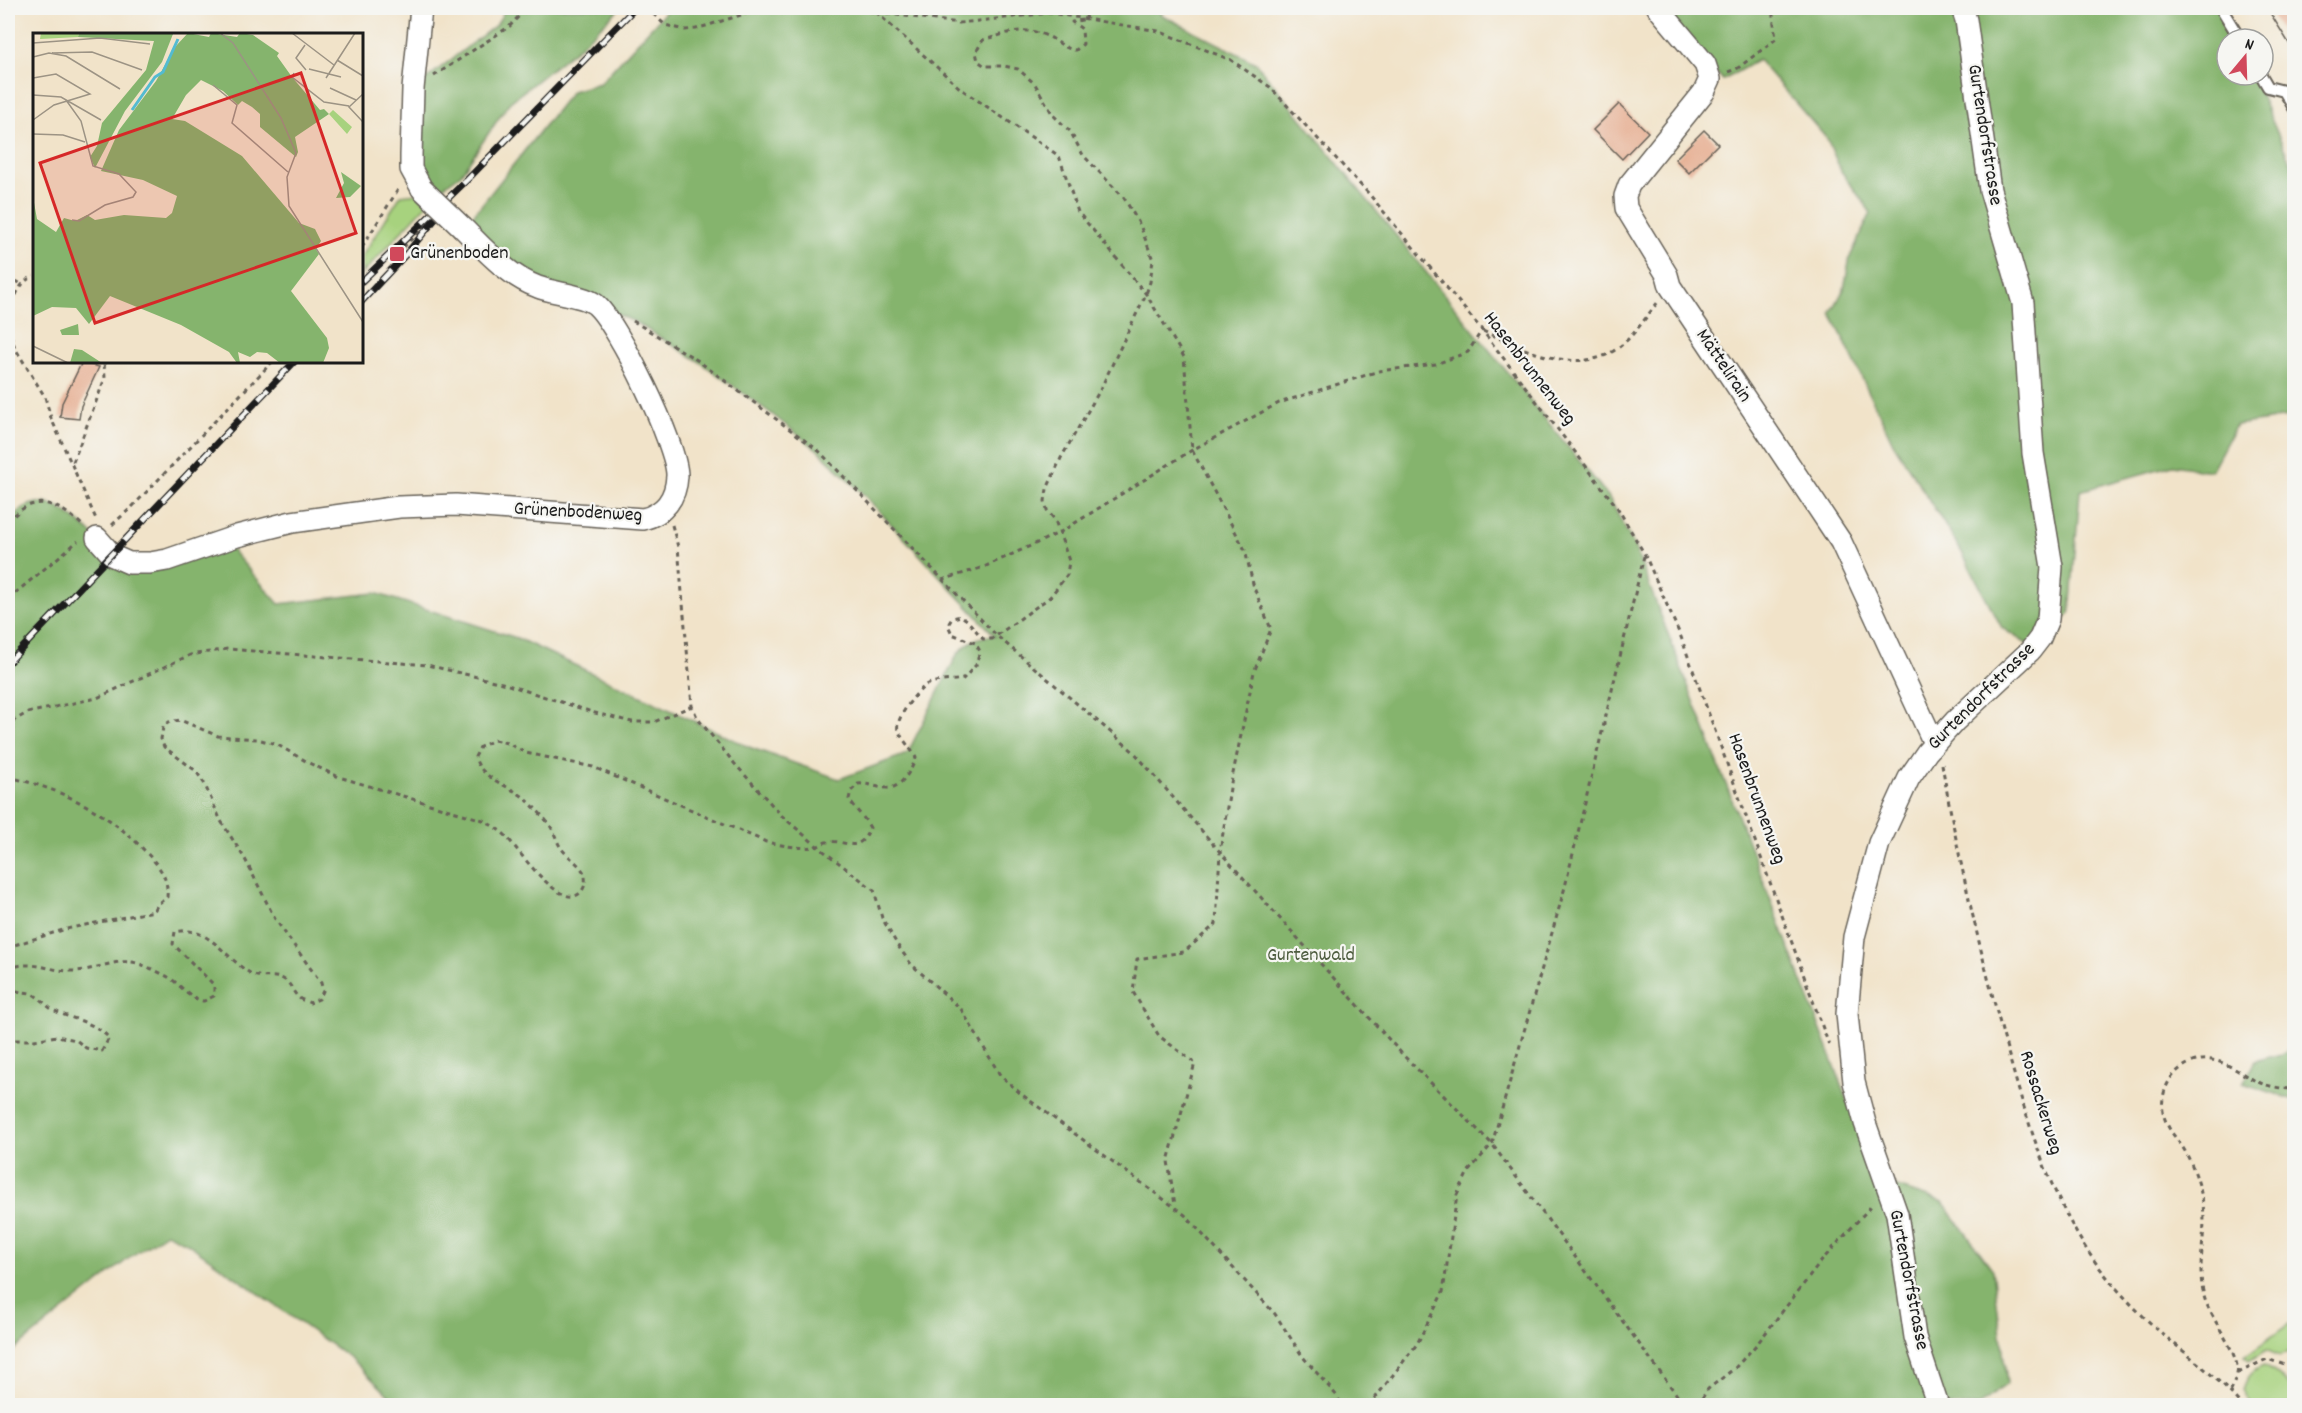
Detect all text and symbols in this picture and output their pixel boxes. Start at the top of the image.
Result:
north arrow [2215,27,2275,87]
inset map [33,33,363,363]
text: N [2242,33,2257,57]
street label: Gurtendorfstrasse [1959,62,2009,208]
place label: Grünenboden [410,240,508,268]
marker: Grünenboden [388,245,406,263]
street label: Hasenbrunnenweg [1476,306,1582,432]
street label: Mättelirain [1688,324,1758,408]
street label: Grünenbodenweg [513,496,643,530]
street label: Gurtendorfstrasse [1922,637,2042,757]
street label: Hasenbrunnenweg [1719,729,1793,869]
park label: Gurtenwald [1267,942,1355,970]
street label: Rossackerweg [2011,1047,2069,1159]
street label: Gurtendorfstrasse [1881,1207,1935,1353]

